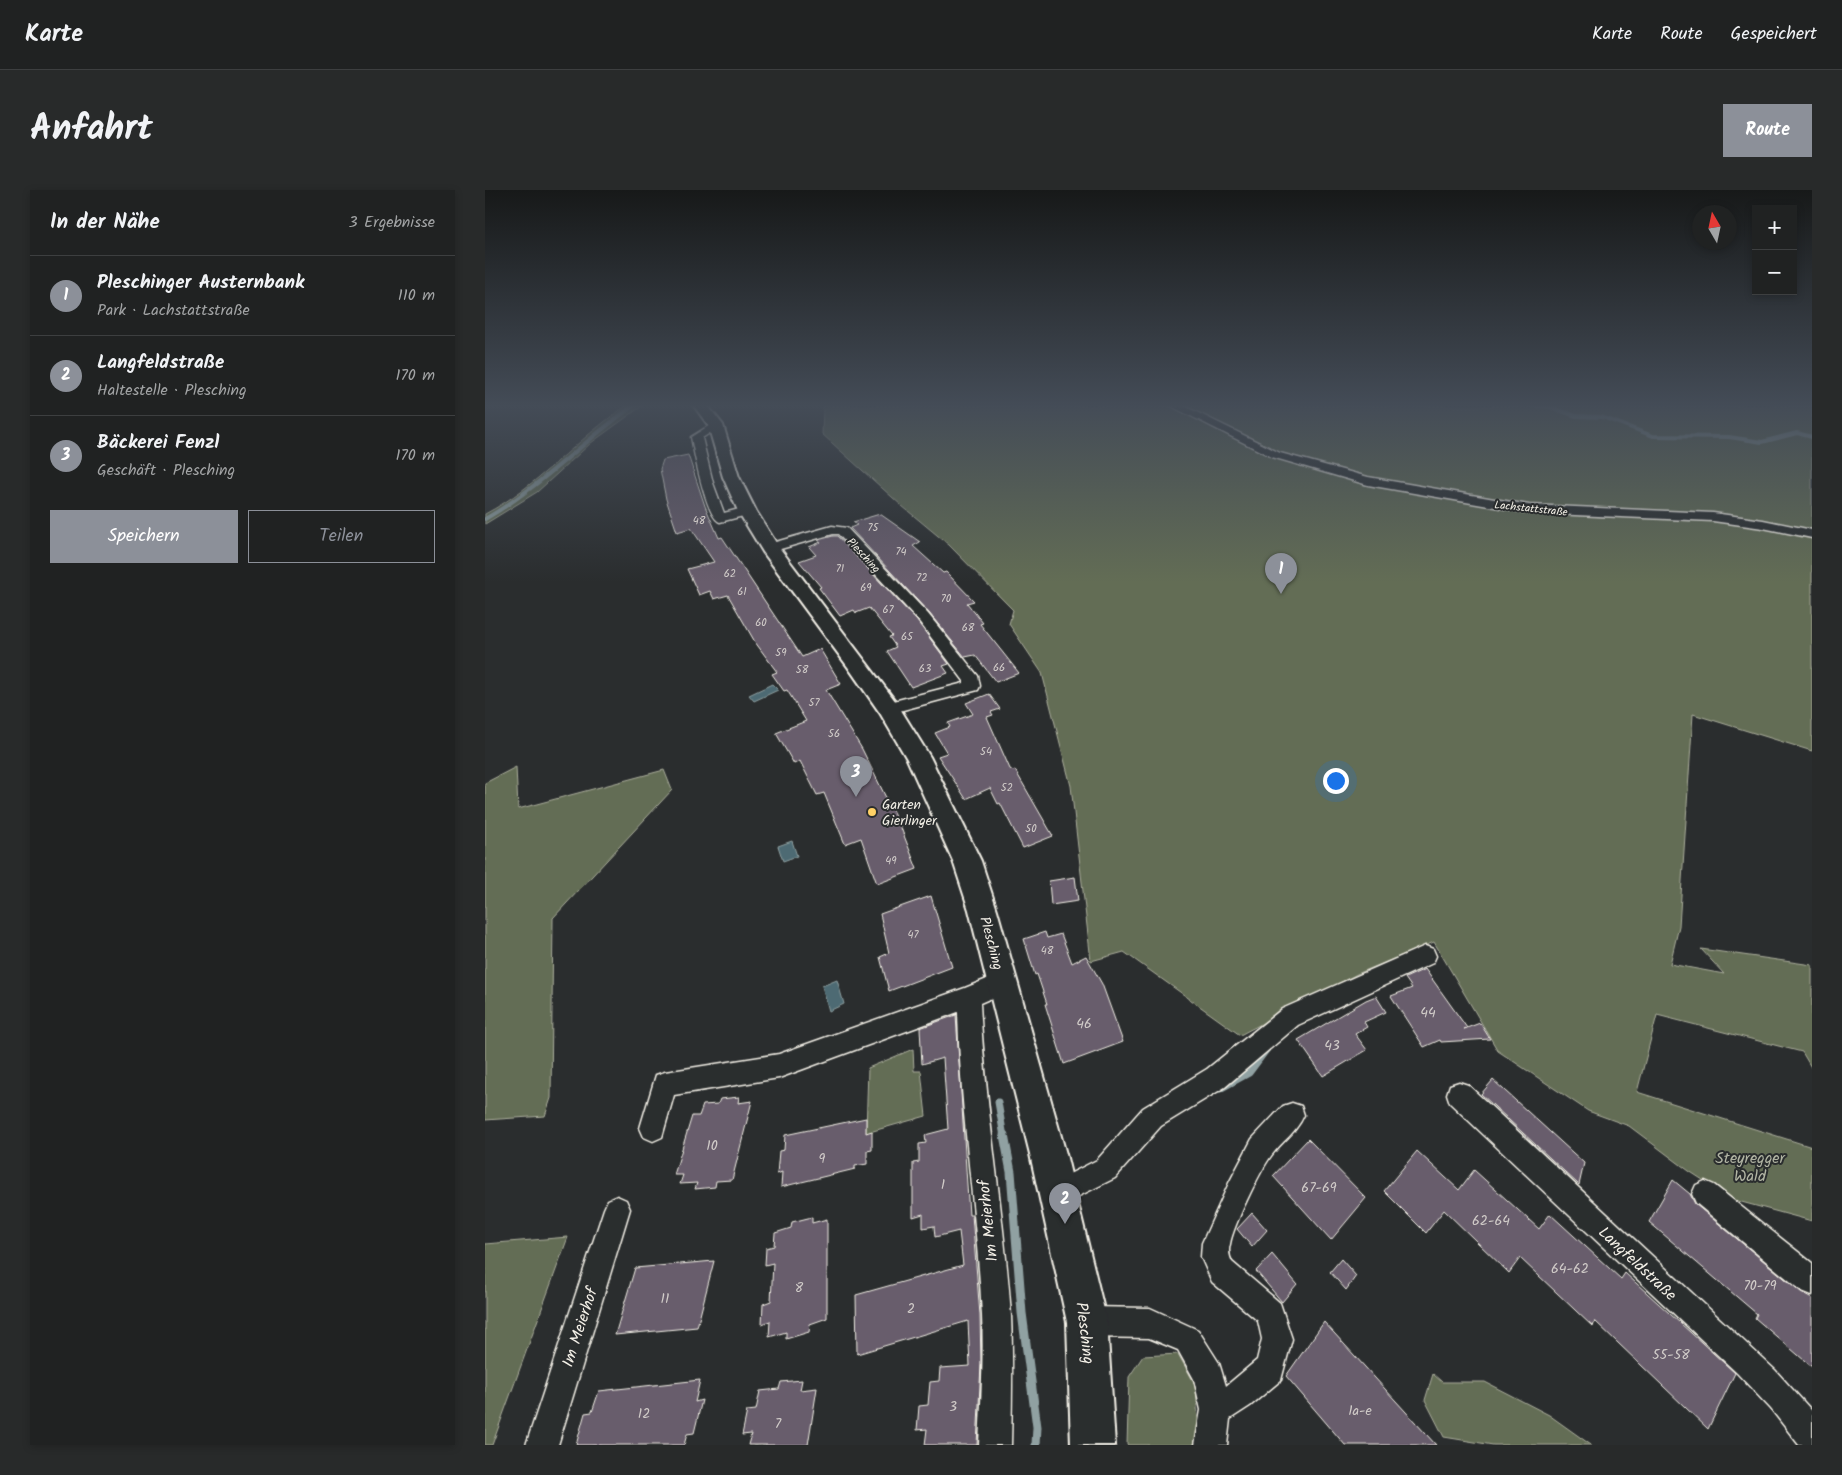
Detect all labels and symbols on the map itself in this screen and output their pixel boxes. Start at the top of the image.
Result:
north arrow [1692,205,1737,250]
street label: Lachstattstraße [1493,496,1569,522]
house number: 48 [693,512,706,530]
house number: 75 [868,519,880,537]
street label: Plesching [842,534,884,577]
house number: 74 [895,543,907,561]
pin: 1 [1265,553,1297,594]
house number: 71 [836,560,844,578]
house number: 62 [724,565,736,583]
house number: 72 [916,569,928,587]
house number: 69 [860,579,872,597]
house number: 61 [737,583,747,601]
house number: 70 [941,590,952,608]
house number: 67 [882,601,895,619]
house number: 60 [755,614,767,632]
house number: 68 [962,619,975,637]
house number: 65 [901,628,914,646]
house number: 59 [775,644,787,662]
house number: 66 [993,659,1005,677]
house number: 63 [919,660,931,678]
house number: 58 [796,661,809,679]
house number: 57 [809,694,820,712]
house number: 56 [828,725,840,743]
house number: 54 [980,743,992,761]
pin: 3 [840,756,872,797]
your location [1323,768,1349,794]
house number: 52 [1001,779,1013,797]
place label: Garten Gierlinger [882,794,938,832]
marker: Garten Gierlinger [866,806,878,818]
house number: 50 [1025,820,1037,838]
house number: 49 [885,852,897,870]
street label: Plesching [973,914,1009,972]
house number: 47 [907,926,919,944]
house number: 48 [1041,942,1054,960]
house number: 44 [1420,1002,1436,1024]
house number: 46 [1076,1013,1092,1035]
house number: 43 [1324,1035,1340,1057]
house number: 10 [706,1135,718,1157]
park label: Steyregger Wald [1715,1146,1786,1189]
house number: 9 [819,1148,826,1170]
house number: 1 [941,1174,945,1196]
street label: Im Meierhof [972,1177,1005,1263]
house number: 67-69 [1301,1177,1337,1199]
pin: 2 [1049,1183,1081,1224]
house number: 62-64 [1472,1210,1510,1232]
street label: Langfeldstraße [1592,1221,1682,1307]
house number: 64-62 [1551,1258,1589,1280]
house number: 70-79 [1743,1275,1777,1297]
house number: 8 [795,1277,804,1299]
street label: Im Meierhof [556,1283,606,1370]
house number: 11 [661,1288,669,1310]
house number: 2 [907,1298,915,1320]
street label: Plesching [1068,1301,1101,1366]
house number: 55-58 [1652,1344,1690,1366]
house number: 3 [949,1396,957,1418]
house number: 1a-e [1348,1400,1373,1422]
house number: 12 [638,1403,650,1425]
house number: 7 [775,1413,782,1435]

